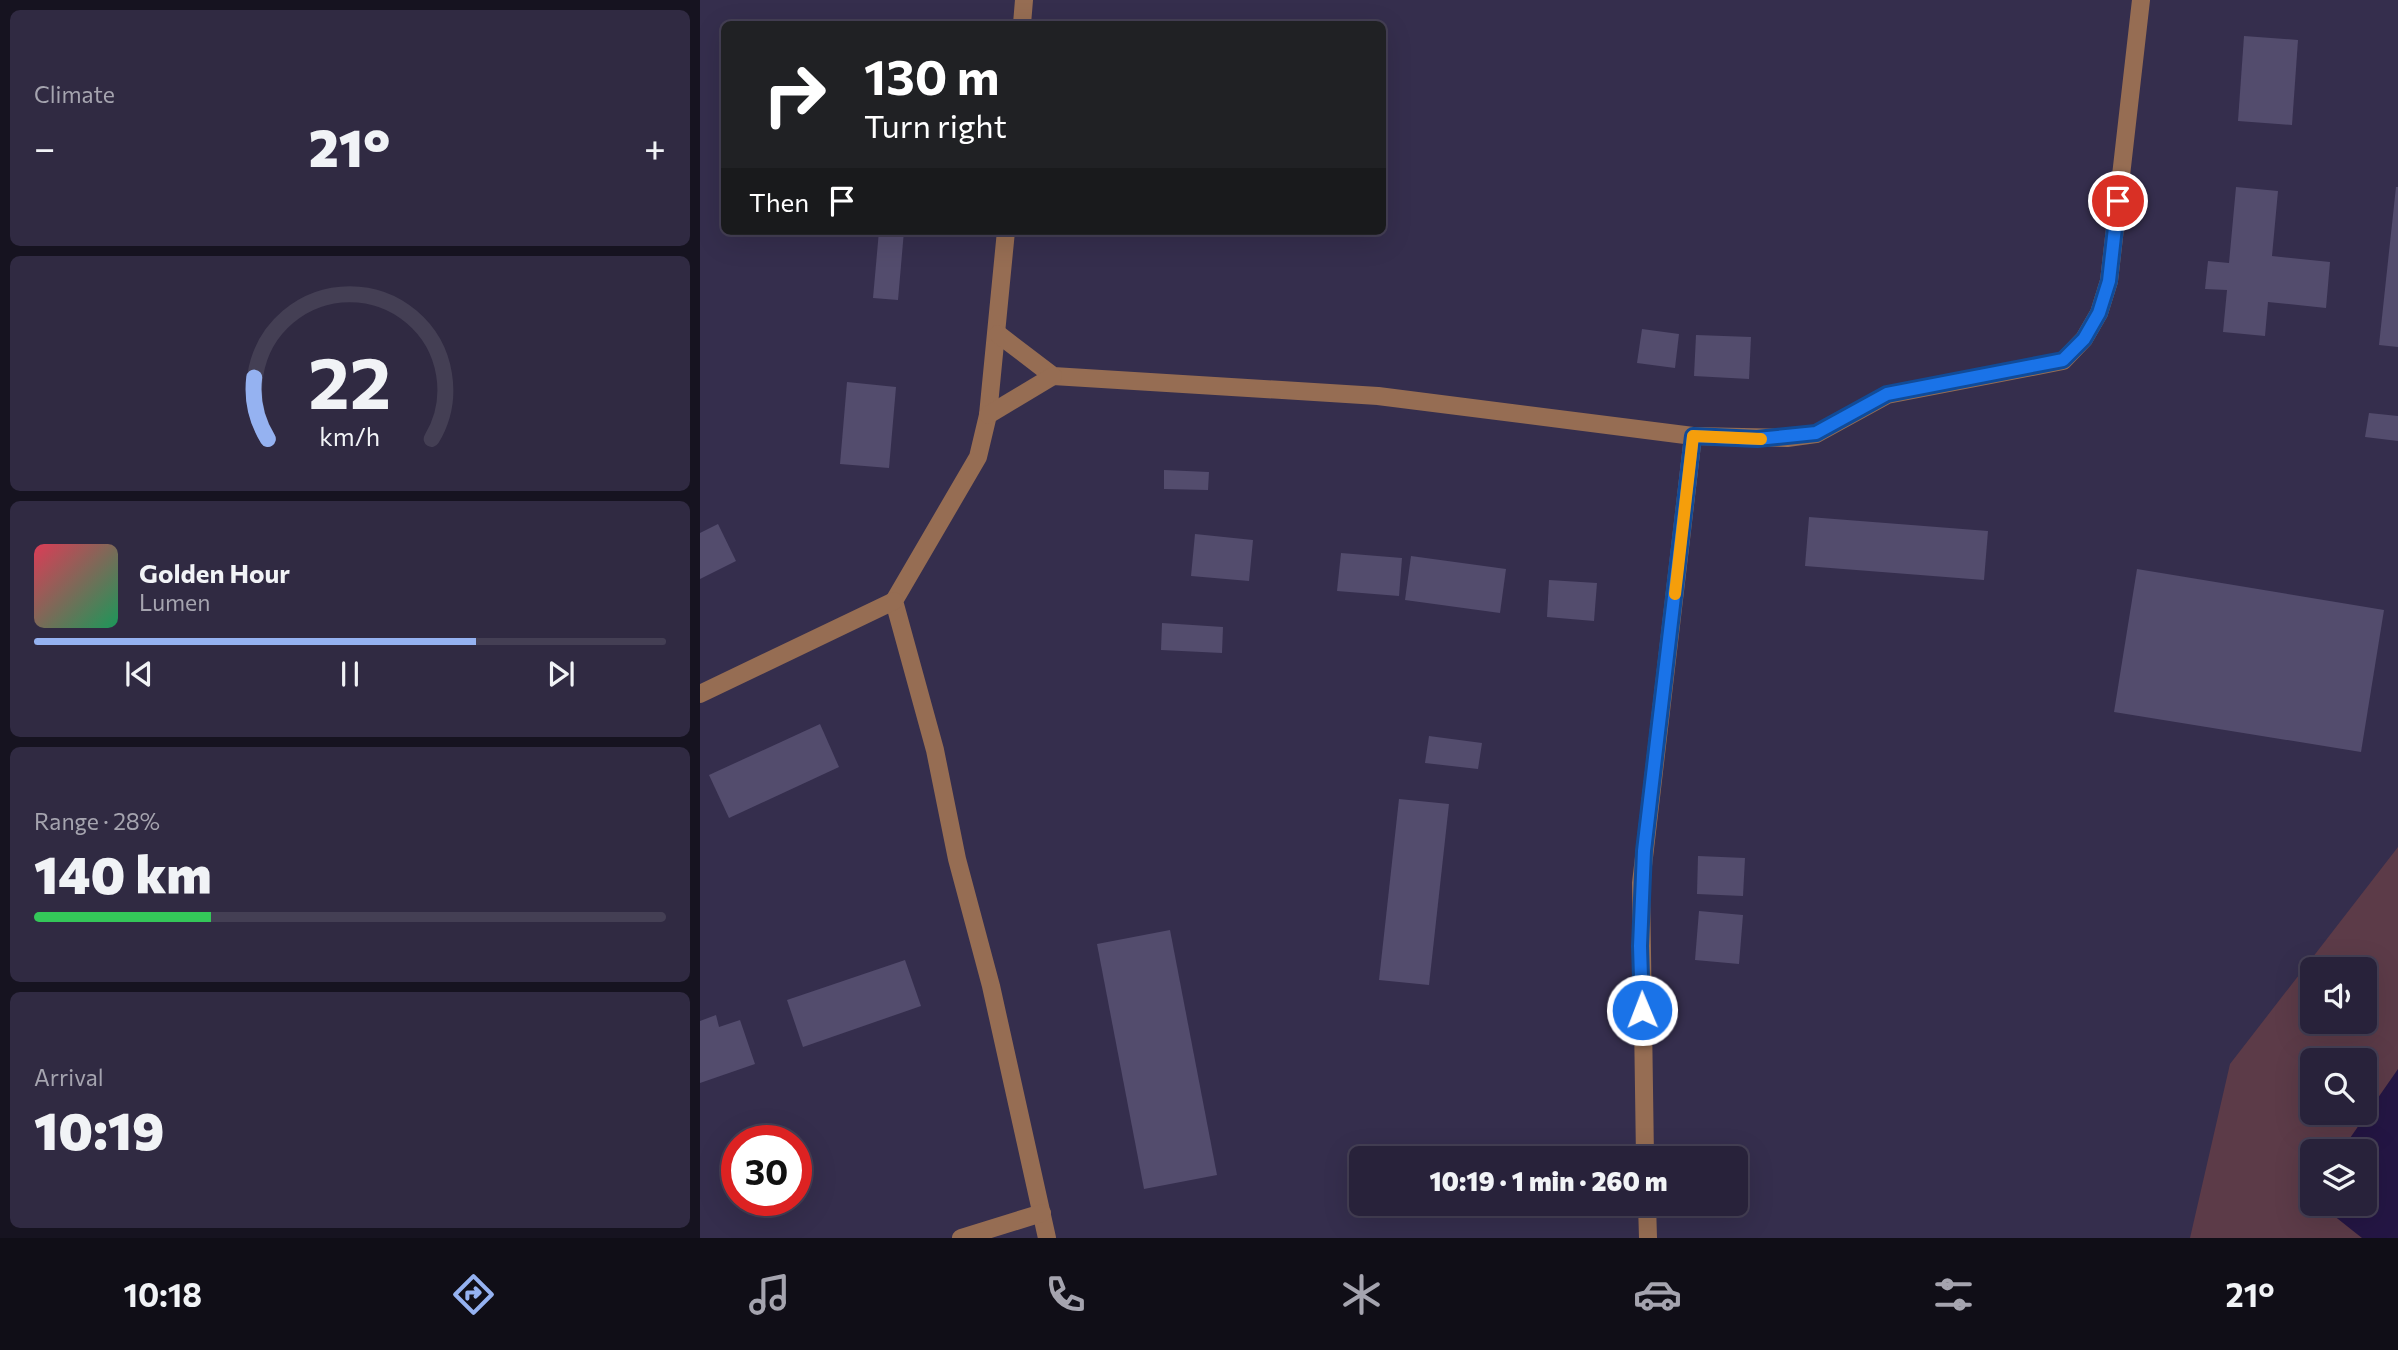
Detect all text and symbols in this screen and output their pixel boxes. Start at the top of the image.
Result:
text: 130 m [864,45,999,105]
icon: right [749,49,840,140]
text: Climate [34,80,115,108]
text: Turn right [864,105,1007,145]
text: 21° [309,114,390,178]
text: − [34,123,56,170]
text: + [644,123,666,170]
pin [2088,171,2148,231]
icon: arrive [823,182,861,220]
icon: arrive [2099,182,2137,220]
text: Then [749,186,809,217]
text: 22 [309,336,391,425]
text: km/h [320,421,380,451]
text: Golden Hour [139,557,290,588]
text: Lumen [139,588,210,616]
icon: previous [120,655,158,693]
icon: pause [331,655,369,693]
icon: next [542,655,580,693]
text: Range · 28% [34,807,160,835]
text: 140 km [34,841,212,905]
map controls [2300,957,2377,1216]
button: sound [2300,957,2377,1034]
position arrow [1605,973,1679,1047]
button: search [2300,1048,2377,1125]
text: Arrival [34,1063,104,1091]
text: 10:19 [34,1097,164,1161]
speed limit sign: 30 [721,1125,812,1216]
button: layers [2300,1139,2377,1216]
text: 10:19 · 1 min · 260 m [1429,1165,1668,1196]
icon: directions [449,1270,498,1319]
icon: music [745,1270,794,1319]
icon: phone [1041,1270,1090,1319]
icon: climate [1337,1270,1386,1319]
icon: car [1633,1270,1682,1319]
icon: filters [1929,1270,1978,1319]
text: 10:18 [124,1274,202,1314]
text: 21° [2225,1274,2274,1314]

